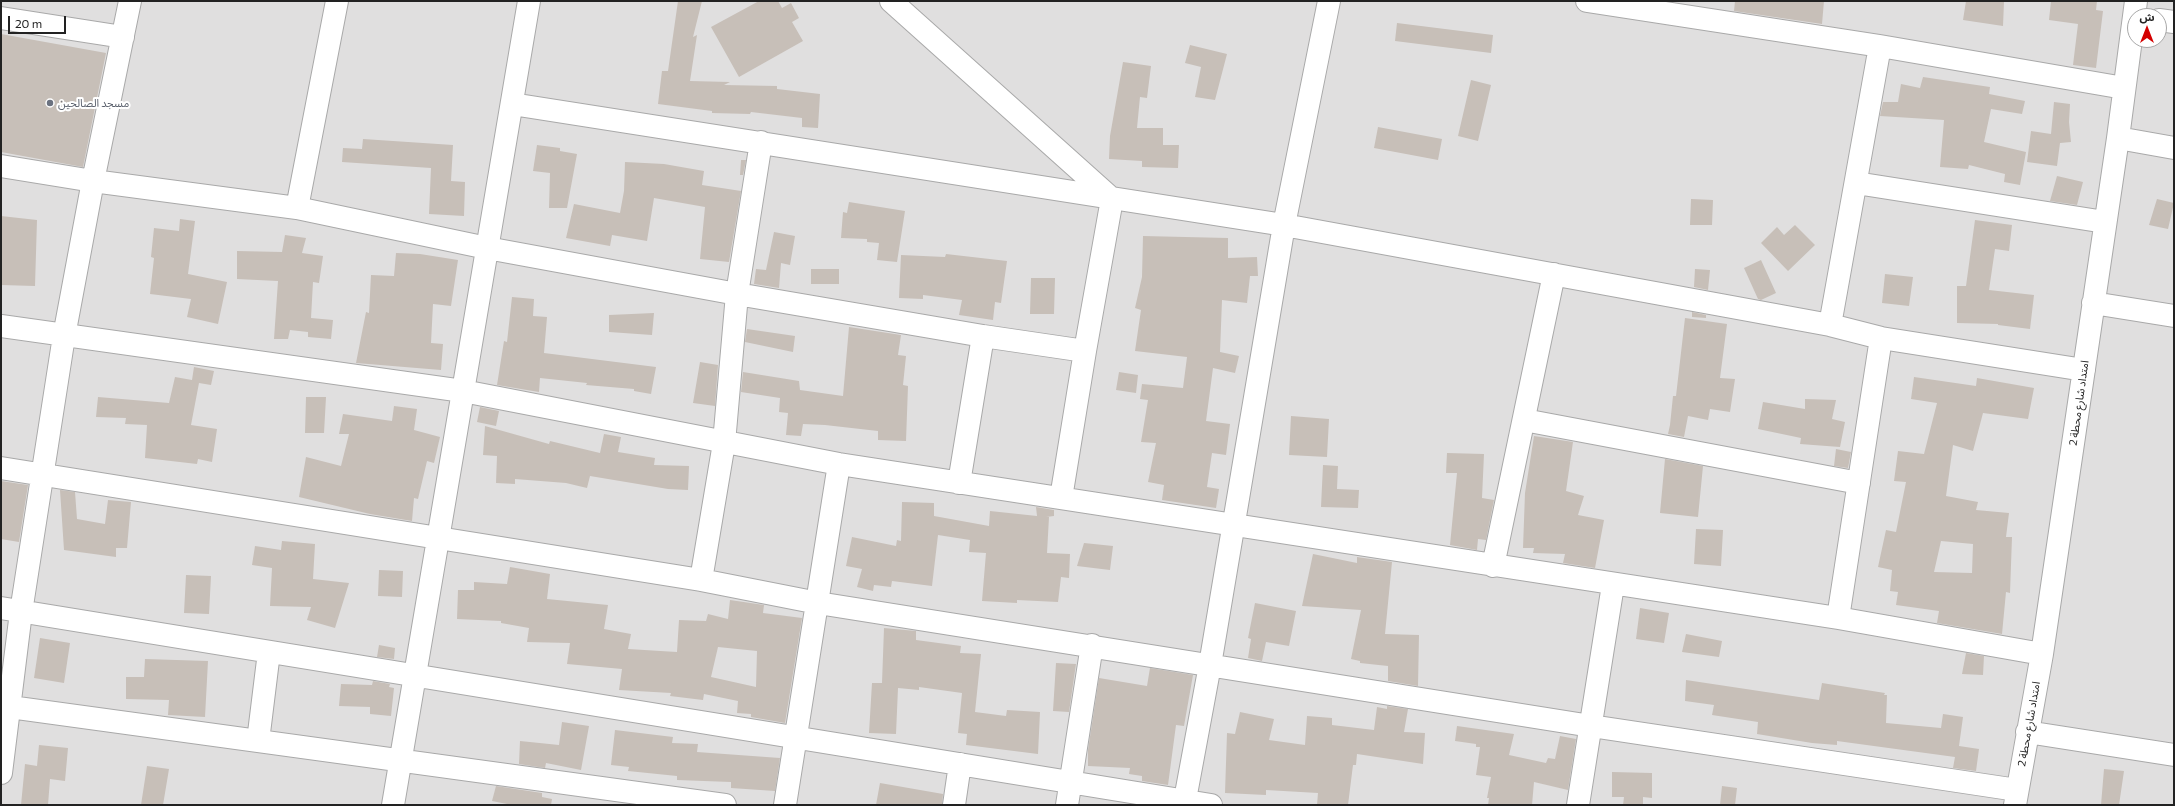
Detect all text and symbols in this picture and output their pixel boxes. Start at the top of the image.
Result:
scale bar [10,8,68,34]
north arrow [2127,8,2167,48]
text: ش [2139,10,2155,23]
text: 20 m [15,16,42,30]
place label: مسجد الصالحين [58,96,129,110]
marker: مسجد الصالحين [45,98,55,108]
street label: امتداد شارع محطة 2 [2066,359,2092,447]
street label: امتداد شارع محطة 2 [2015,681,2043,767]

